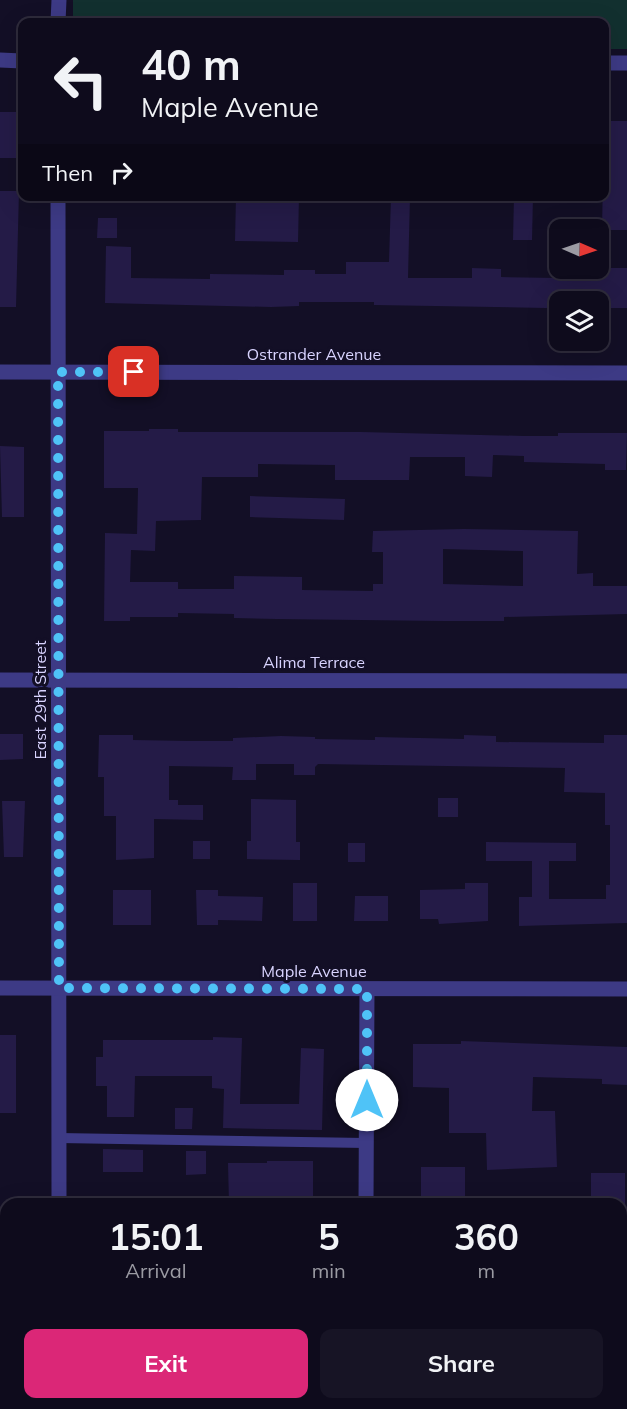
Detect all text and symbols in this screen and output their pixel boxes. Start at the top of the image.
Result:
text: 40 m [141,38,241,91]
icon: left [42,42,120,120]
text: Maple Avenue [141,90,319,124]
icon: right [105,156,138,189]
text: Then [42,159,93,187]
north arrow [549,219,609,279]
map controls [549,219,609,351]
button: layers [549,291,609,351]
street label: Ostrander Avenue [247,344,381,364]
pin [108,346,159,397]
icon: arrive [117,355,150,388]
street label: East 29th Street [30,640,50,760]
street label: Alima Terrace [263,652,365,672]
street label: Maple Avenue [261,961,367,981]
position arrow [335,1068,399,1132]
text: 15:01 [108,1214,204,1259]
text: 5 [318,1214,340,1259]
text: 360 [454,1214,519,1259]
text: Arrival [125,1258,186,1283]
text: min [312,1258,346,1283]
text: m [478,1258,495,1283]
button: Exit [24,1329,308,1398]
button: Share [320,1329,603,1398]

